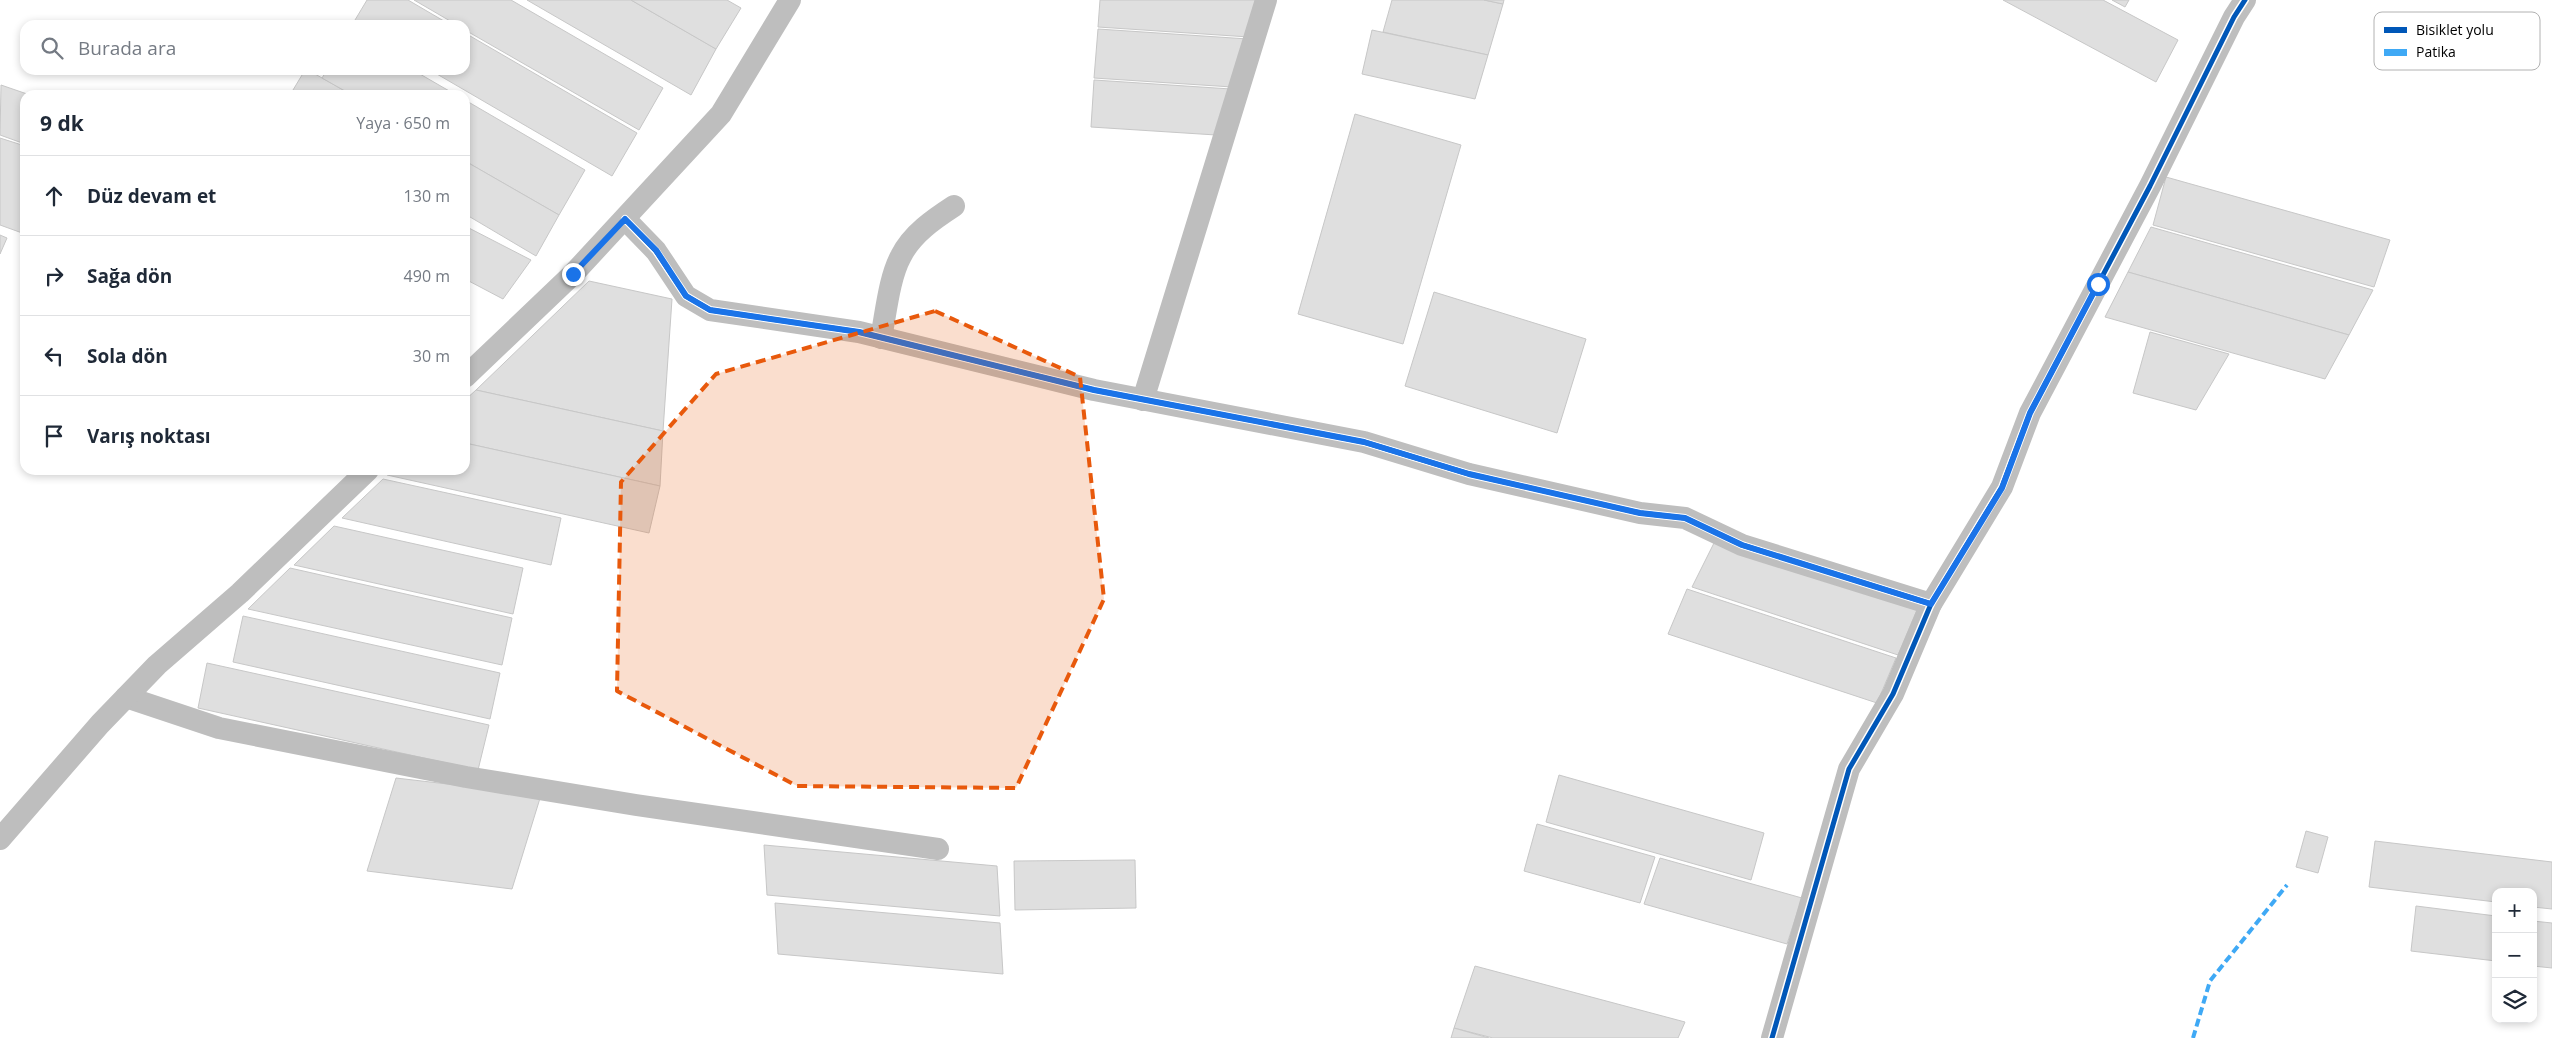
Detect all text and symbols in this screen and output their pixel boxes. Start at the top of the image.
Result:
legend [2374,12,2540,70]
search box [20,20,470,75]
text: Bisiklet yolu [2416,20,2494,39]
icon: search [38,34,66,62]
text: Burada ara [78,35,176,61]
text: Patika [2416,42,2456,61]
text: 9 dk [40,109,84,137]
text: Yaya · 650 m [356,112,450,134]
icon: ahead [40,182,68,210]
text: Düz devam et [87,183,216,209]
text: 130 m [404,185,450,207]
icon: right [40,262,68,290]
text: Sağa dön [87,263,172,289]
route end [562,263,585,286]
text: 490 m [404,265,450,287]
route start [2087,273,2110,296]
icon: left [40,342,68,370]
text: Sola dön [87,343,168,369]
text: 30 m [413,345,450,367]
icon: arrive [40,422,68,450]
text: Varış noktası [87,423,211,449]
map controls [2492,888,2537,1023]
button: + [2492,888,2537,933]
button: − [2492,933,2537,978]
button: layers [2492,978,2537,1023]

